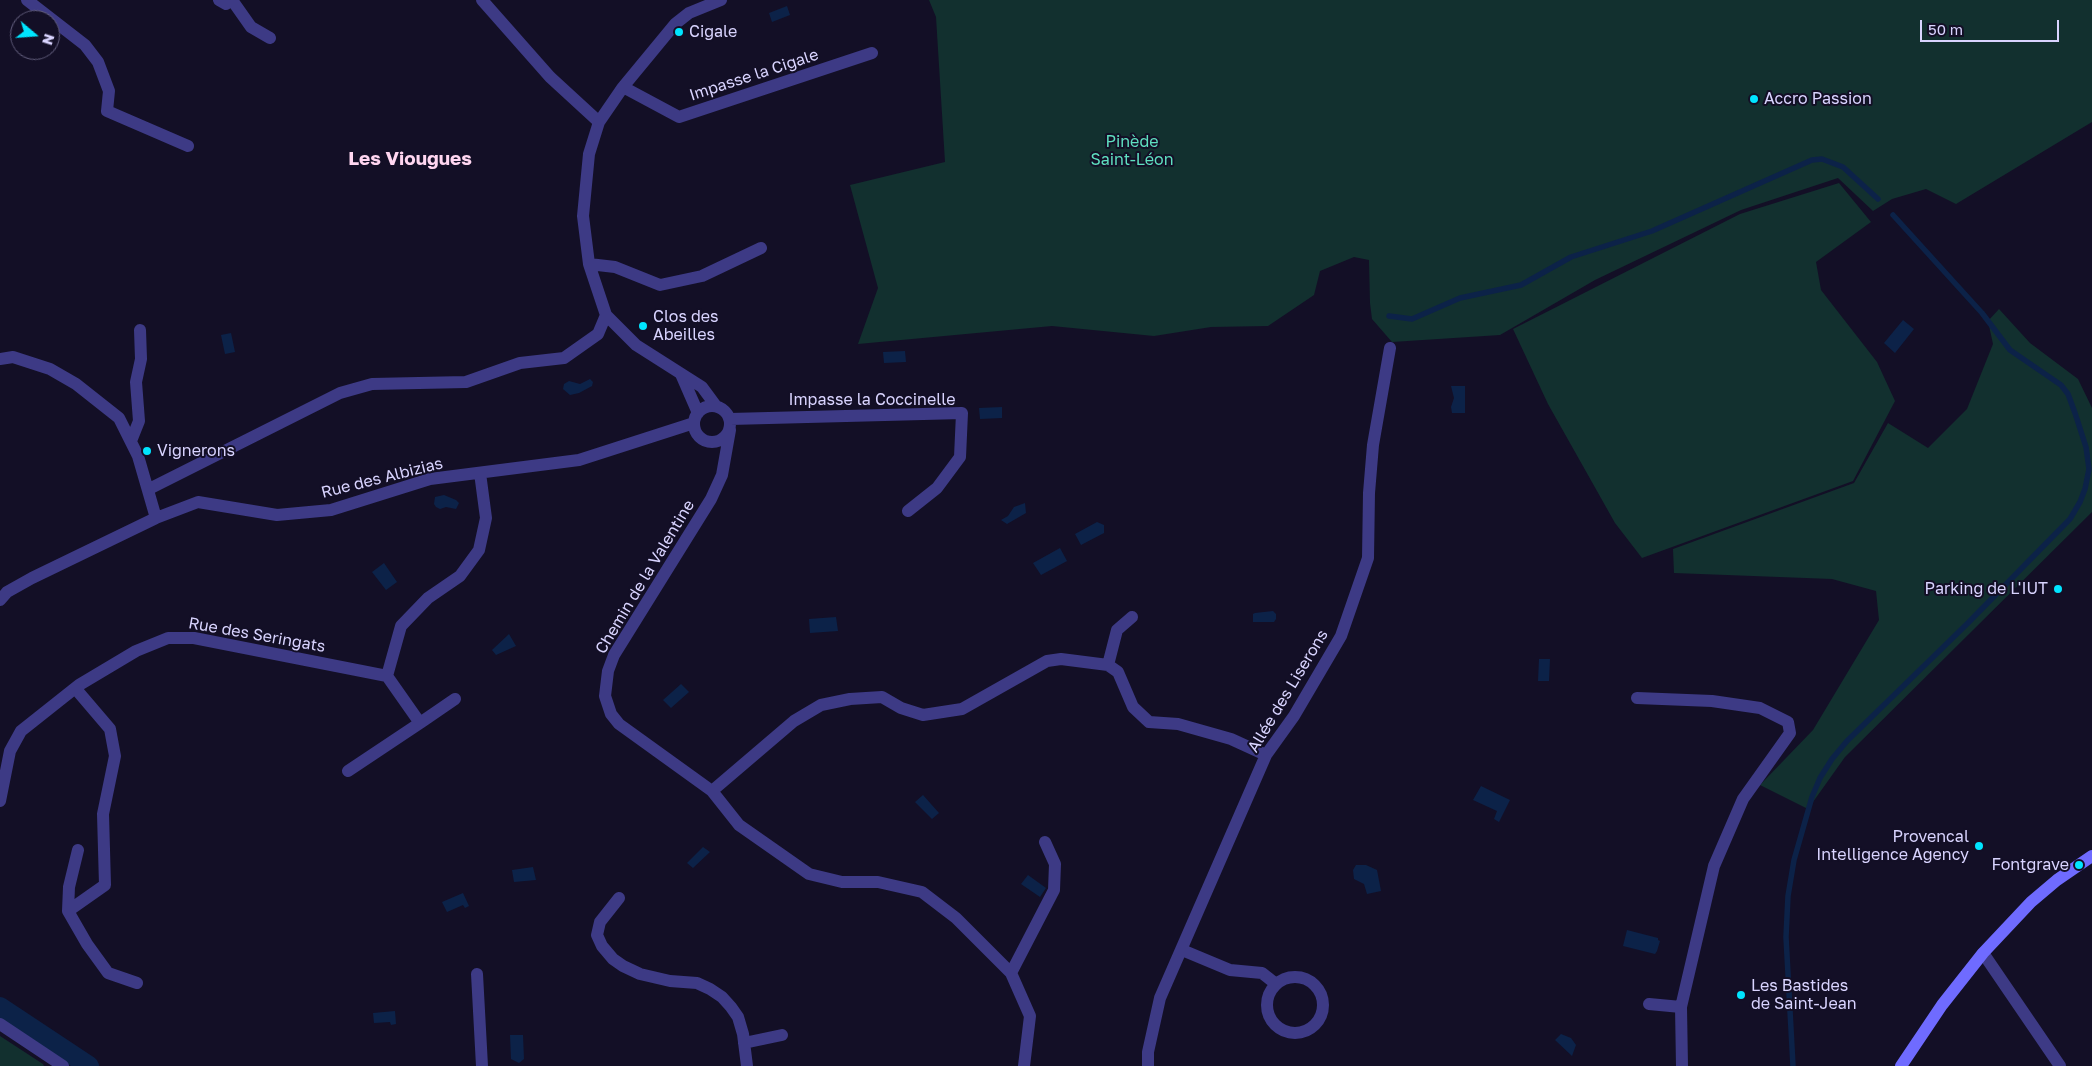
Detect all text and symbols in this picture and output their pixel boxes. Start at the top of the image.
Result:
north arrow [10,10,60,60]
scale bar [1922,10,2061,42]
text: 50 m [1928,20,1963,38]
place label: Cigale [689,22,737,42]
marker: Cigale [673,26,685,38]
text: N [39,32,59,47]
street label: Impasse la Cigale [687,45,821,105]
place label: Accro Passion [1764,89,1872,109]
marker: Accro Passion [1748,93,1760,105]
park label: Pinède Saint-Léon [1090,132,1174,170]
district label: Les Viougues [348,148,472,170]
place label: Clos des Abeilles [653,307,719,345]
marker: Clos des Abeilles [637,320,649,332]
street label: Impasse la Coccinelle [788,390,956,410]
place label: Vignerons [157,441,235,461]
marker: Vignerons [141,445,153,457]
street label: Rue des Albizias [319,454,445,502]
street label: Chemin de la Valentine [591,497,699,657]
place label: Parking de L'IUT [1925,579,2048,599]
marker: Parking de L'IUT [2052,583,2064,595]
street label: Rue des Seringats [187,614,327,656]
street label: Allée des Liserons [1244,626,1332,756]
place label: Provencal Intelligence Agency [1816,827,1969,865]
marker: Provencal Intelligence Agency [1973,840,1985,852]
place label: Fontgrave [1991,855,2069,875]
marker: Fontgrave [2073,859,2085,871]
place label: Les Bastides de Saint-Jean [1751,976,1857,1014]
marker: Les Bastides de Saint-Jean [1735,989,1747,1001]

